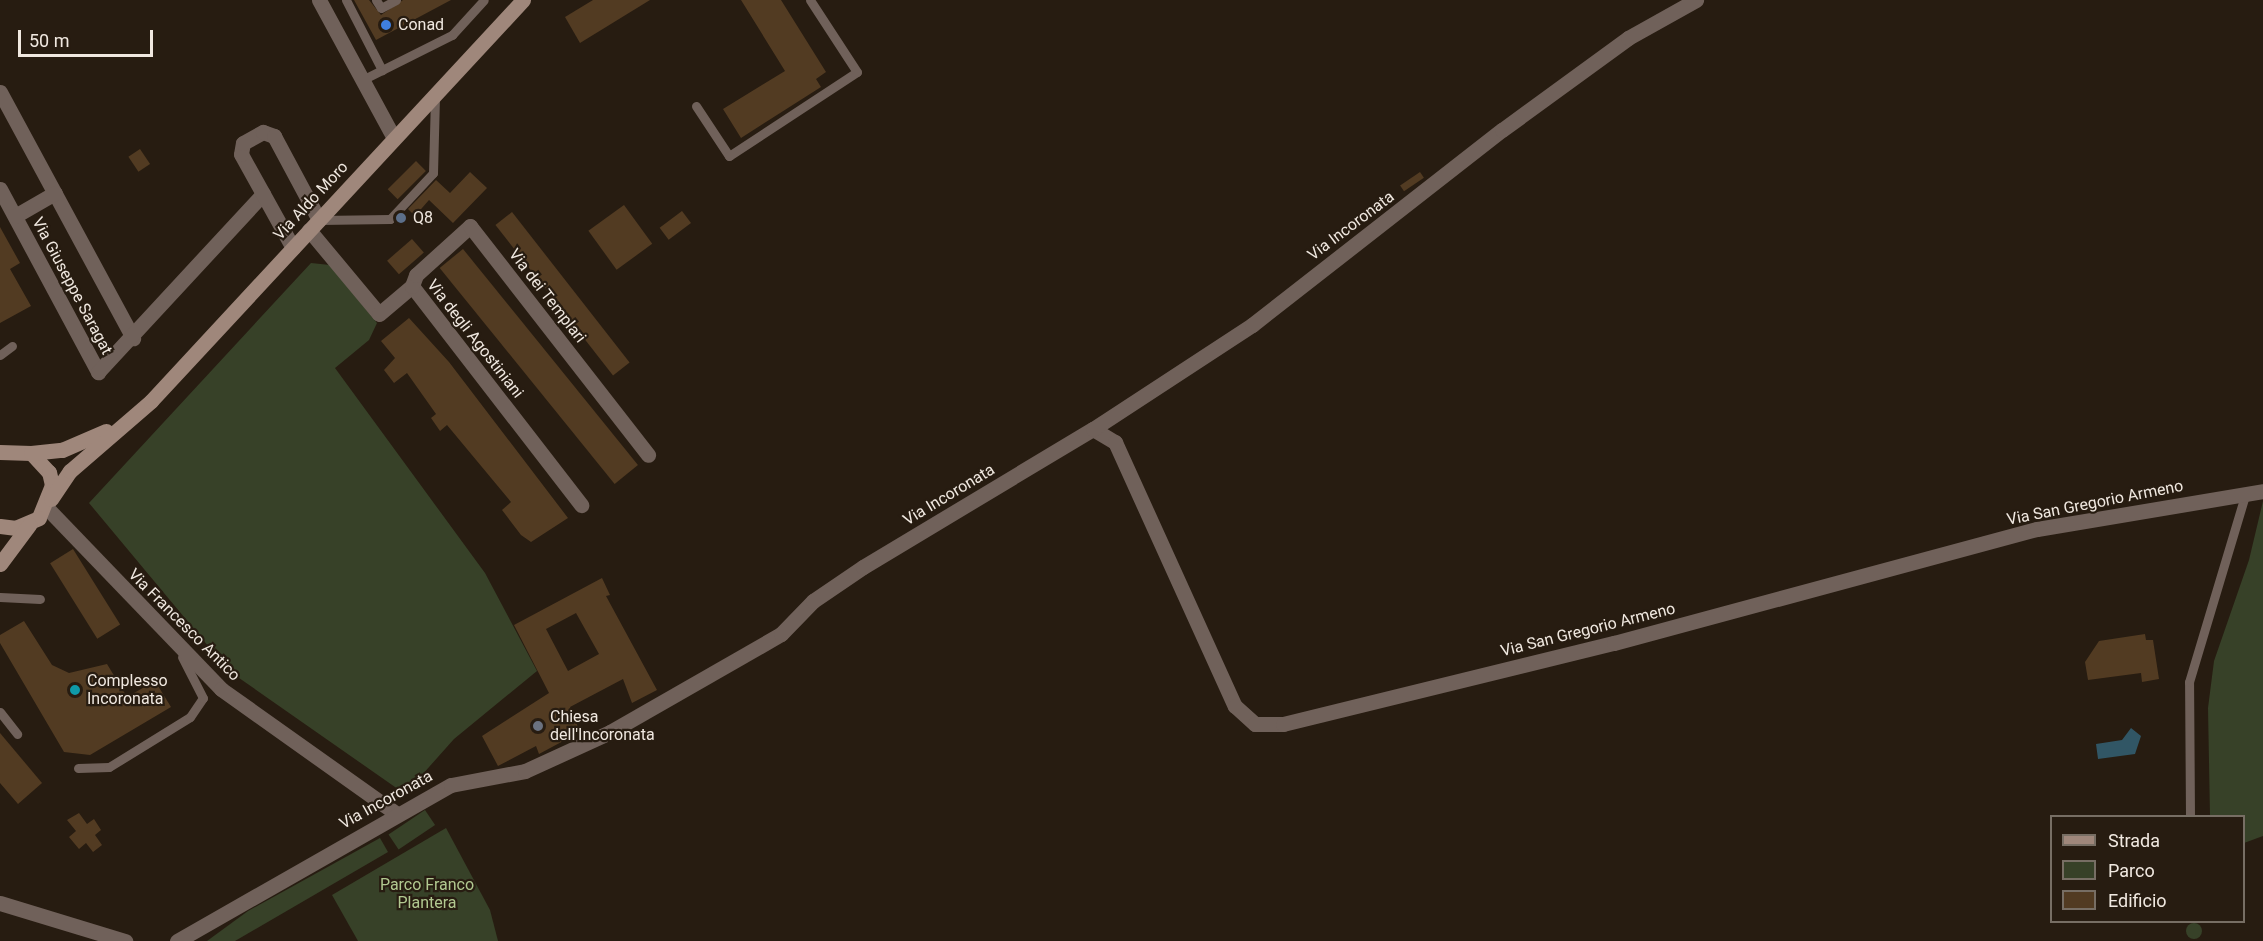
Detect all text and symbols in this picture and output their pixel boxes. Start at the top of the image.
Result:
place label: Conad [398,15,444,35]
scale bar [21,18,156,56]
marker: Conad [379,18,393,32]
text: 50 m [29,30,69,51]
street label: Via Aldo Moro [270,158,352,244]
street label: Via Incoronata [1304,187,1398,265]
place label: Q8 [413,208,433,228]
marker: Q8 [394,211,408,225]
street label: Via Giuseppe Saragat [28,214,116,358]
street label: Via dei Templari [504,245,590,347]
street label: Via degli Agostiniani [423,276,527,402]
street label: Via Incoronata [900,460,998,530]
street label: Via San Gregorio Armeno [2005,476,2185,530]
street label: Via Francesco Antico [124,565,244,685]
street label: Via San Gregorio Armeno [1499,599,1677,661]
place label: Complesso Incoronata [87,671,168,709]
marker: Complesso Incoronata [68,683,82,697]
place label: Chiesa dell'Incoronata [550,707,655,745]
marker: Chiesa dell'Incoronata [531,719,545,733]
street label: Via Incoronata [336,767,436,833]
legend [2050,815,2245,923]
text: Strada [2108,830,2160,851]
text: Parco [2108,860,2155,881]
park label: Parco Franco Plantera [380,875,474,913]
text: Edificio [2108,890,2167,911]

